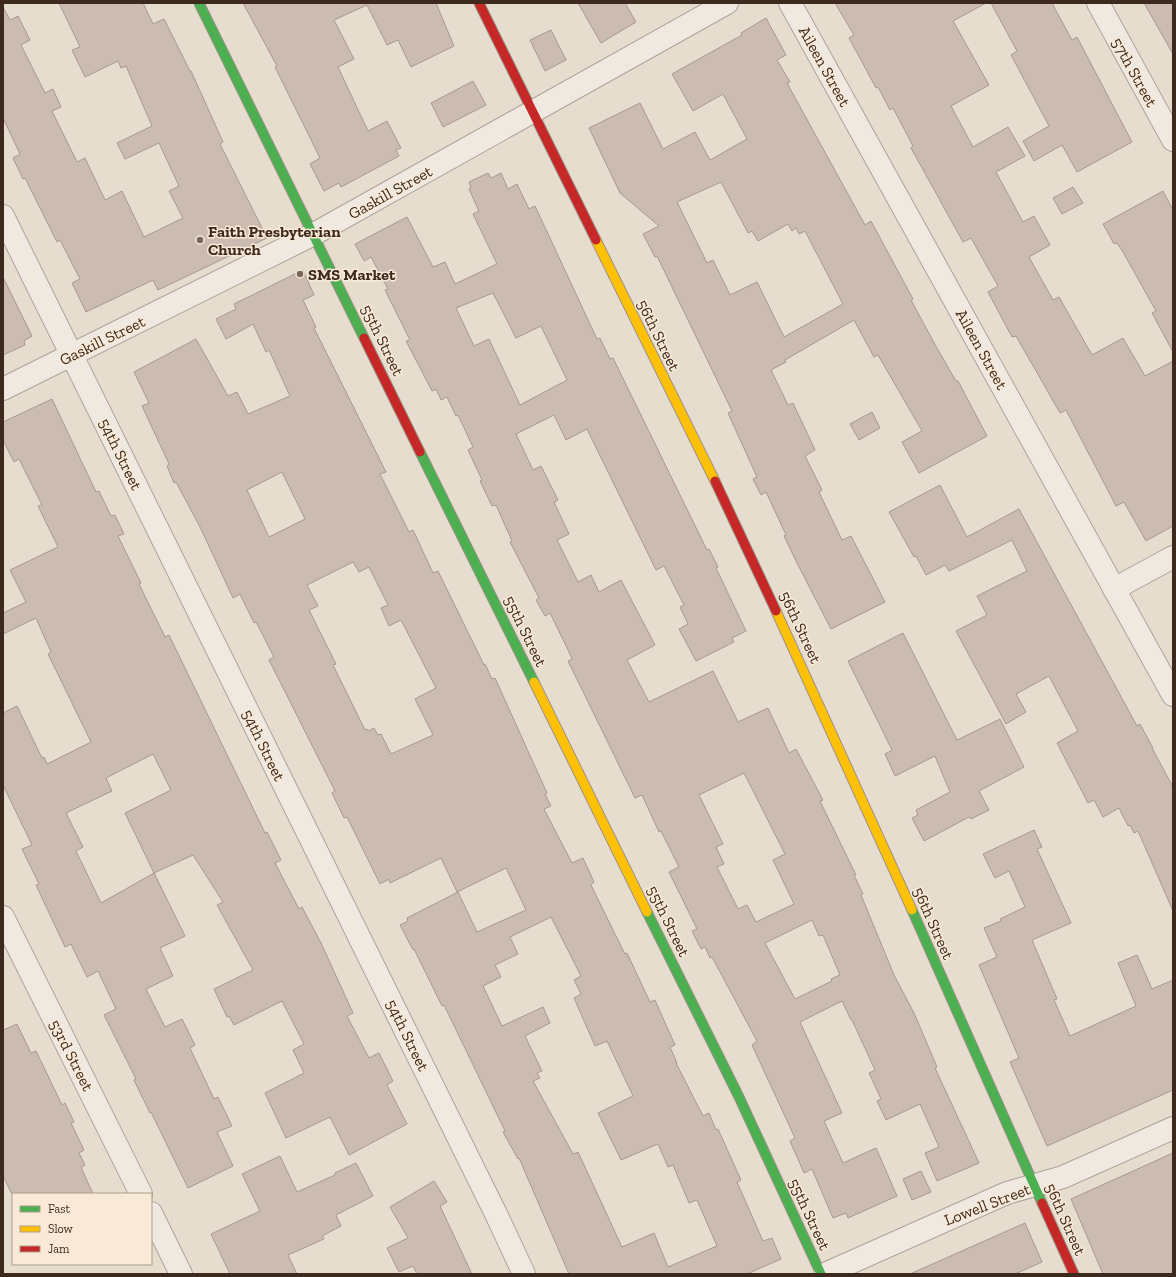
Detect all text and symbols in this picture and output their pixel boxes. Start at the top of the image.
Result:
street label: Aileen Street [795,23,855,110]
street label: 57th Street [1108,34,1161,110]
street label: Gaskill Street [345,162,436,223]
place label: Faith Presbyterian Church [208,222,341,259]
marker: Faith Presbyterian Church [195,235,205,245]
place label: SMS Market [308,265,396,284]
marker: SMS Market [295,269,305,279]
street label: 56th Street [633,296,684,374]
street label: 55th Street [357,301,408,379]
street label: Aileen Street [952,306,1012,393]
street label: Gaskill Street [56,312,148,369]
street label: 54th Street [95,415,146,493]
street label: 56th Street [776,588,825,666]
street label: 55th Street [500,592,551,670]
street label: 54th Street [238,706,289,784]
street label: 55th Street [643,882,694,960]
street label: 56th Street [909,884,958,962]
street label: 54th Street [382,996,433,1074]
street label: 53rd Street [46,1016,98,1094]
street label: 55th Street [785,1175,834,1253]
street label: Lowell Street [941,1179,1033,1230]
street label: 56th Street [1041,1180,1090,1258]
legend [12,1193,152,1265]
text: Fast [48,1202,71,1216]
text: Slow [48,1222,74,1236]
text: Jam [48,1242,70,1256]

